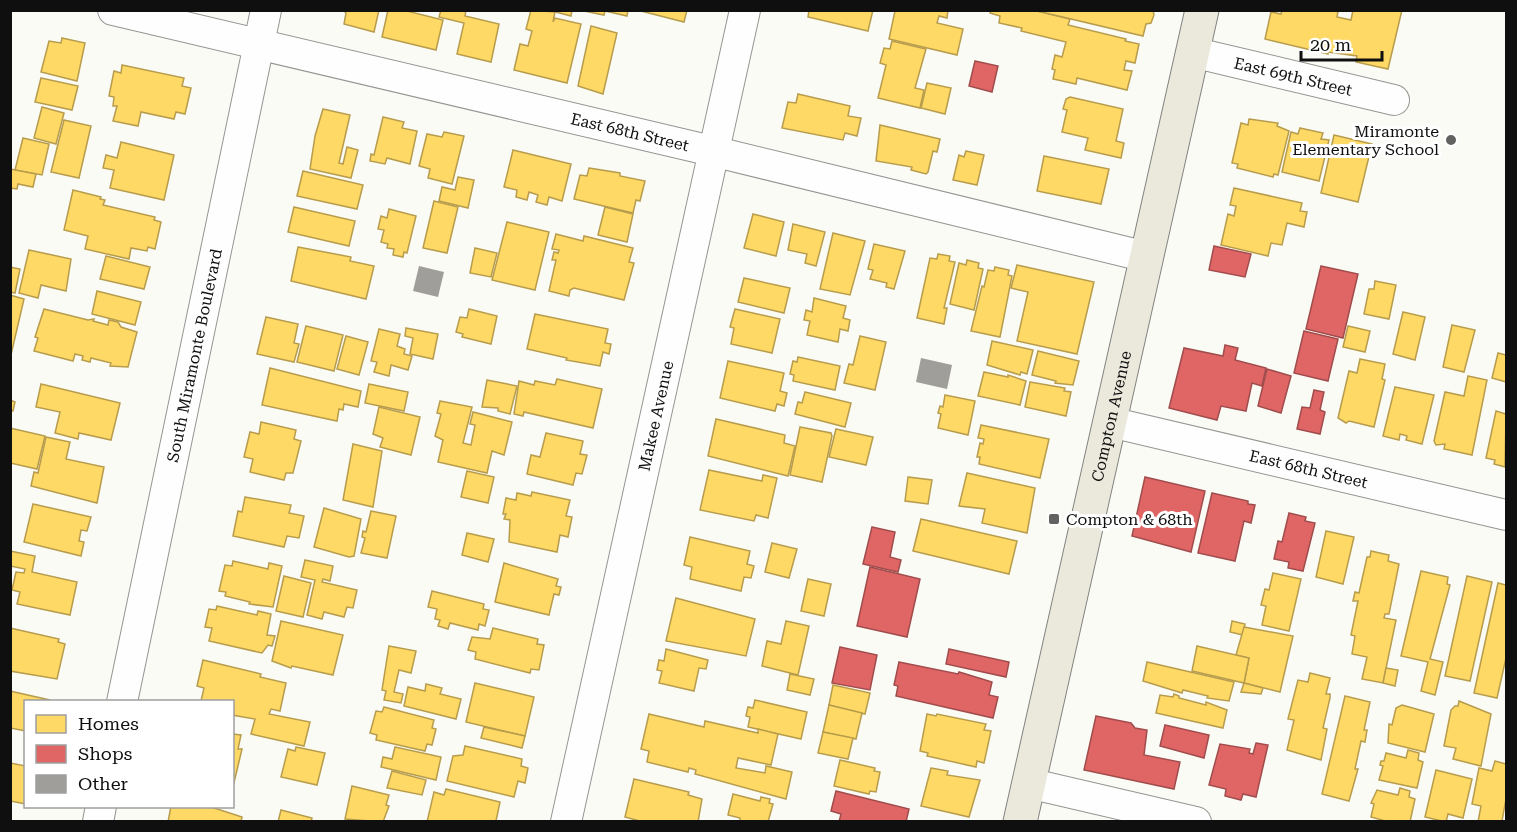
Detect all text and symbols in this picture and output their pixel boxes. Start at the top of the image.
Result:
scale bar [1301,24,1382,62]
text: 20 m [1310,34,1351,55]
street label: East 69th Street [1232,53,1354,99]
street label: East 68th Street [569,109,691,155]
place label: Miramonte Elementary School [1292,122,1439,159]
marker: Miramonte Elementary School [1444,133,1458,147]
street label: South Miramonte Boulevard [163,247,226,464]
street label: Compton Avenue [1087,348,1135,483]
street label: Makee Avenue [634,359,677,473]
street label: East 68th Street [1248,446,1370,492]
place label: Compton & 68th [1066,510,1193,529]
marker: Compton & 68th [1047,512,1061,526]
legend [24,700,234,808]
text: Homes [78,713,139,734]
text: Shops [78,743,132,764]
text: Other [78,773,128,794]

